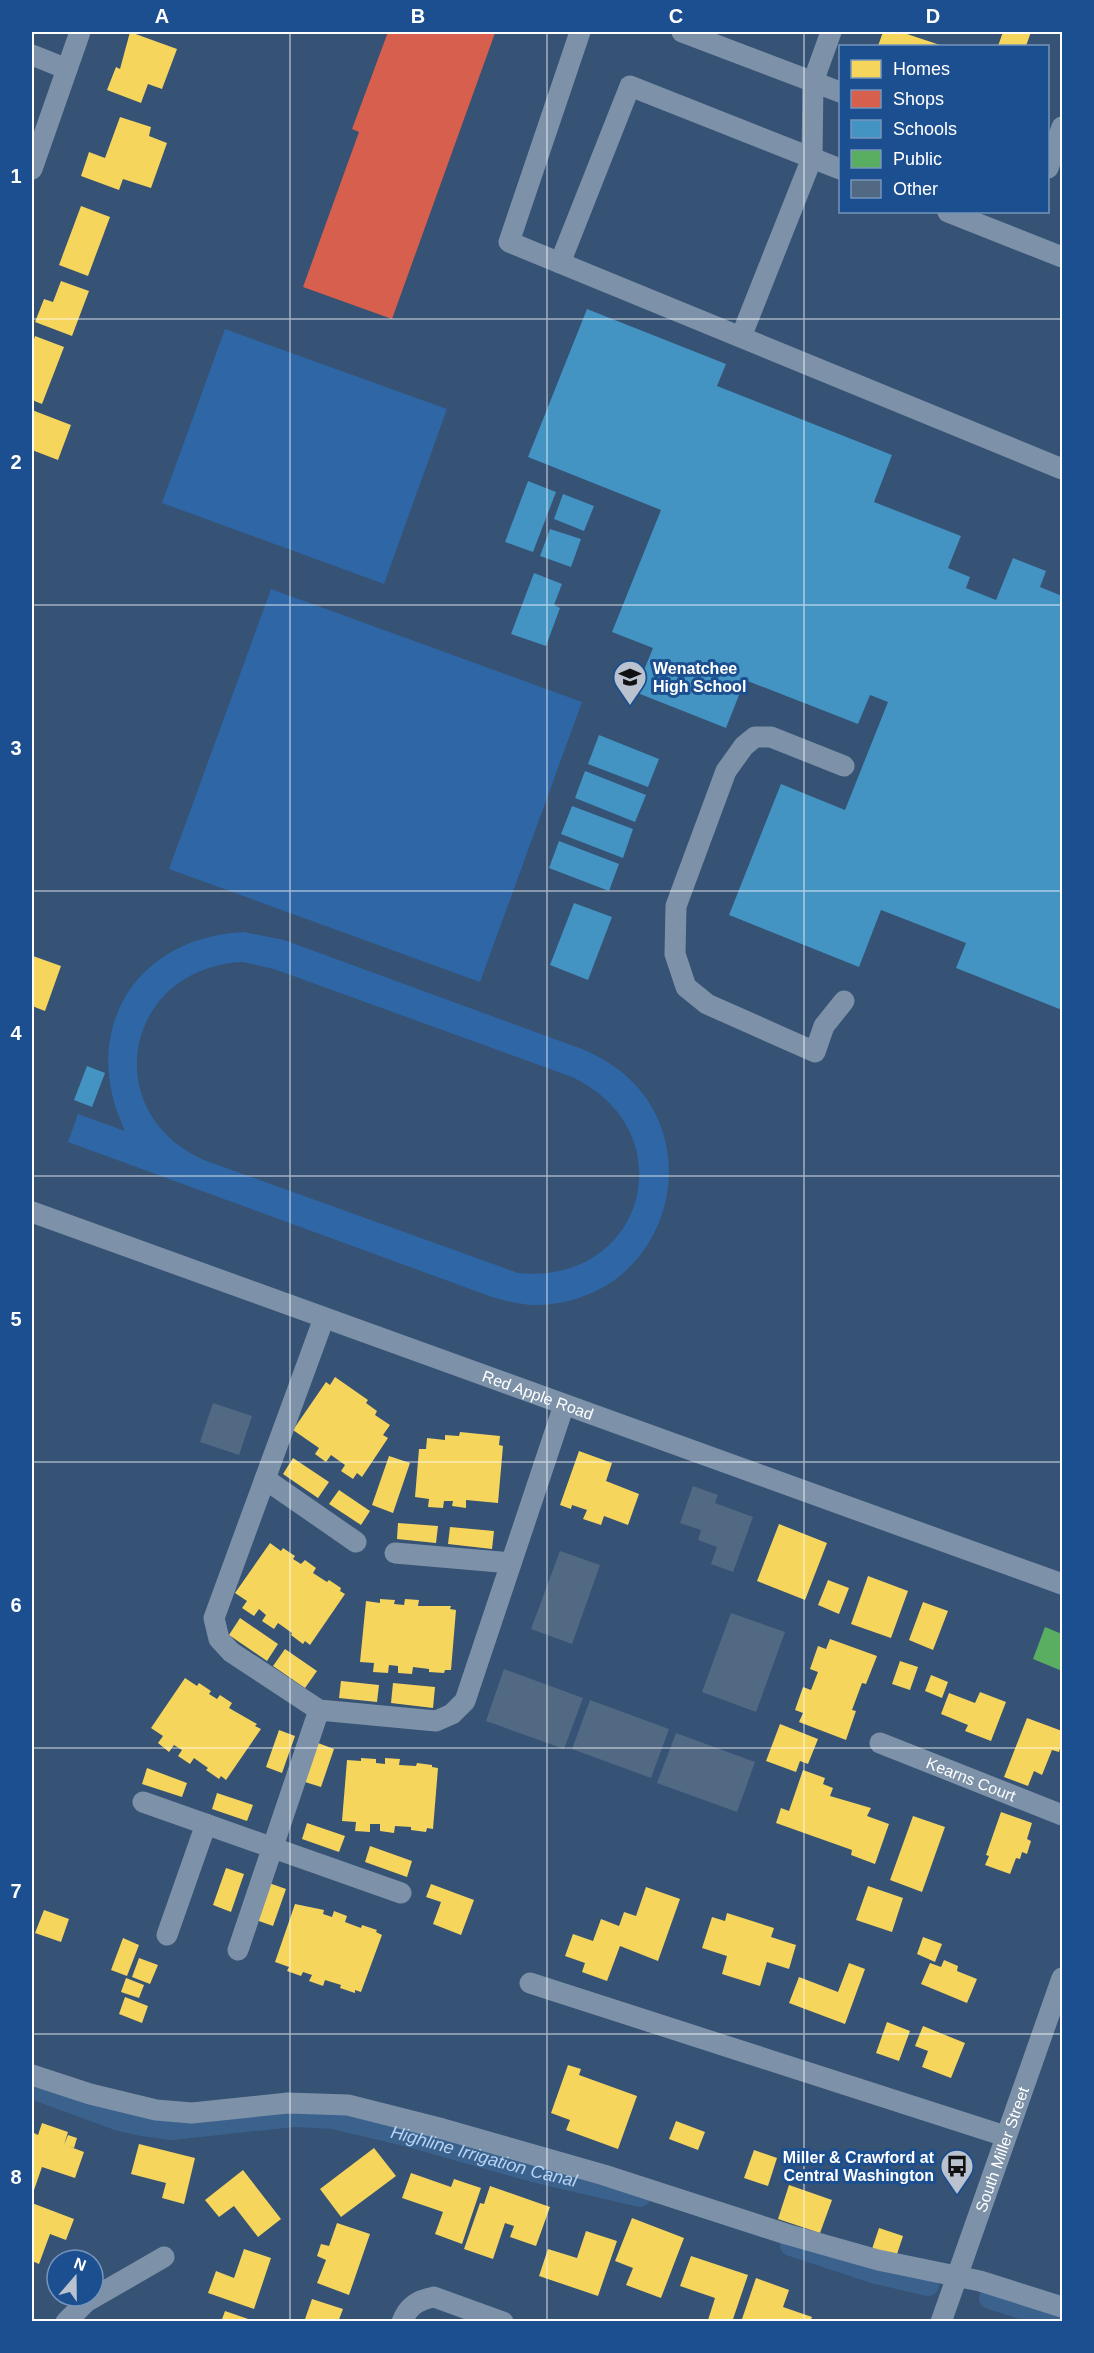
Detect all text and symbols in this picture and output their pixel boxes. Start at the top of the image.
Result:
text: A [155,5,169,27]
text: B [411,5,425,27]
text: C [669,5,683,27]
text: D [926,5,940,27]
legend [839,45,1049,213]
text: Homes [893,59,950,79]
text: Shops [893,89,944,109]
text: Schools [893,119,957,139]
text: Public [893,149,942,169]
text: 1 [10,165,22,187]
text: Other [893,179,938,199]
text: 2 [10,451,22,473]
school or university icon: Wenatchee High School [612,659,648,706]
place label: Wenatchee High School [653,660,746,695]
text: 3 [10,737,22,759]
text: 4 [10,1022,22,1044]
text: 5 [10,1308,22,1330]
street label: Red Apple Road [480,1367,596,1423]
text: 6 [10,1594,22,1616]
street label: Kearns Court [924,1754,1019,1805]
text: 7 [10,1880,22,1902]
street label: South Miller Street [972,2084,1032,2214]
water label: Highline Irrigation Canal [389,2122,580,2191]
bus stop icon: Miller & Crawford at Central Washington [939,2148,975,2195]
place label: Miller & Crawford at Central Washington [783,2149,935,2184]
text: 8 [10,2166,22,2188]
north arrow [45,2248,105,2308]
text: N [72,2254,88,2274]

